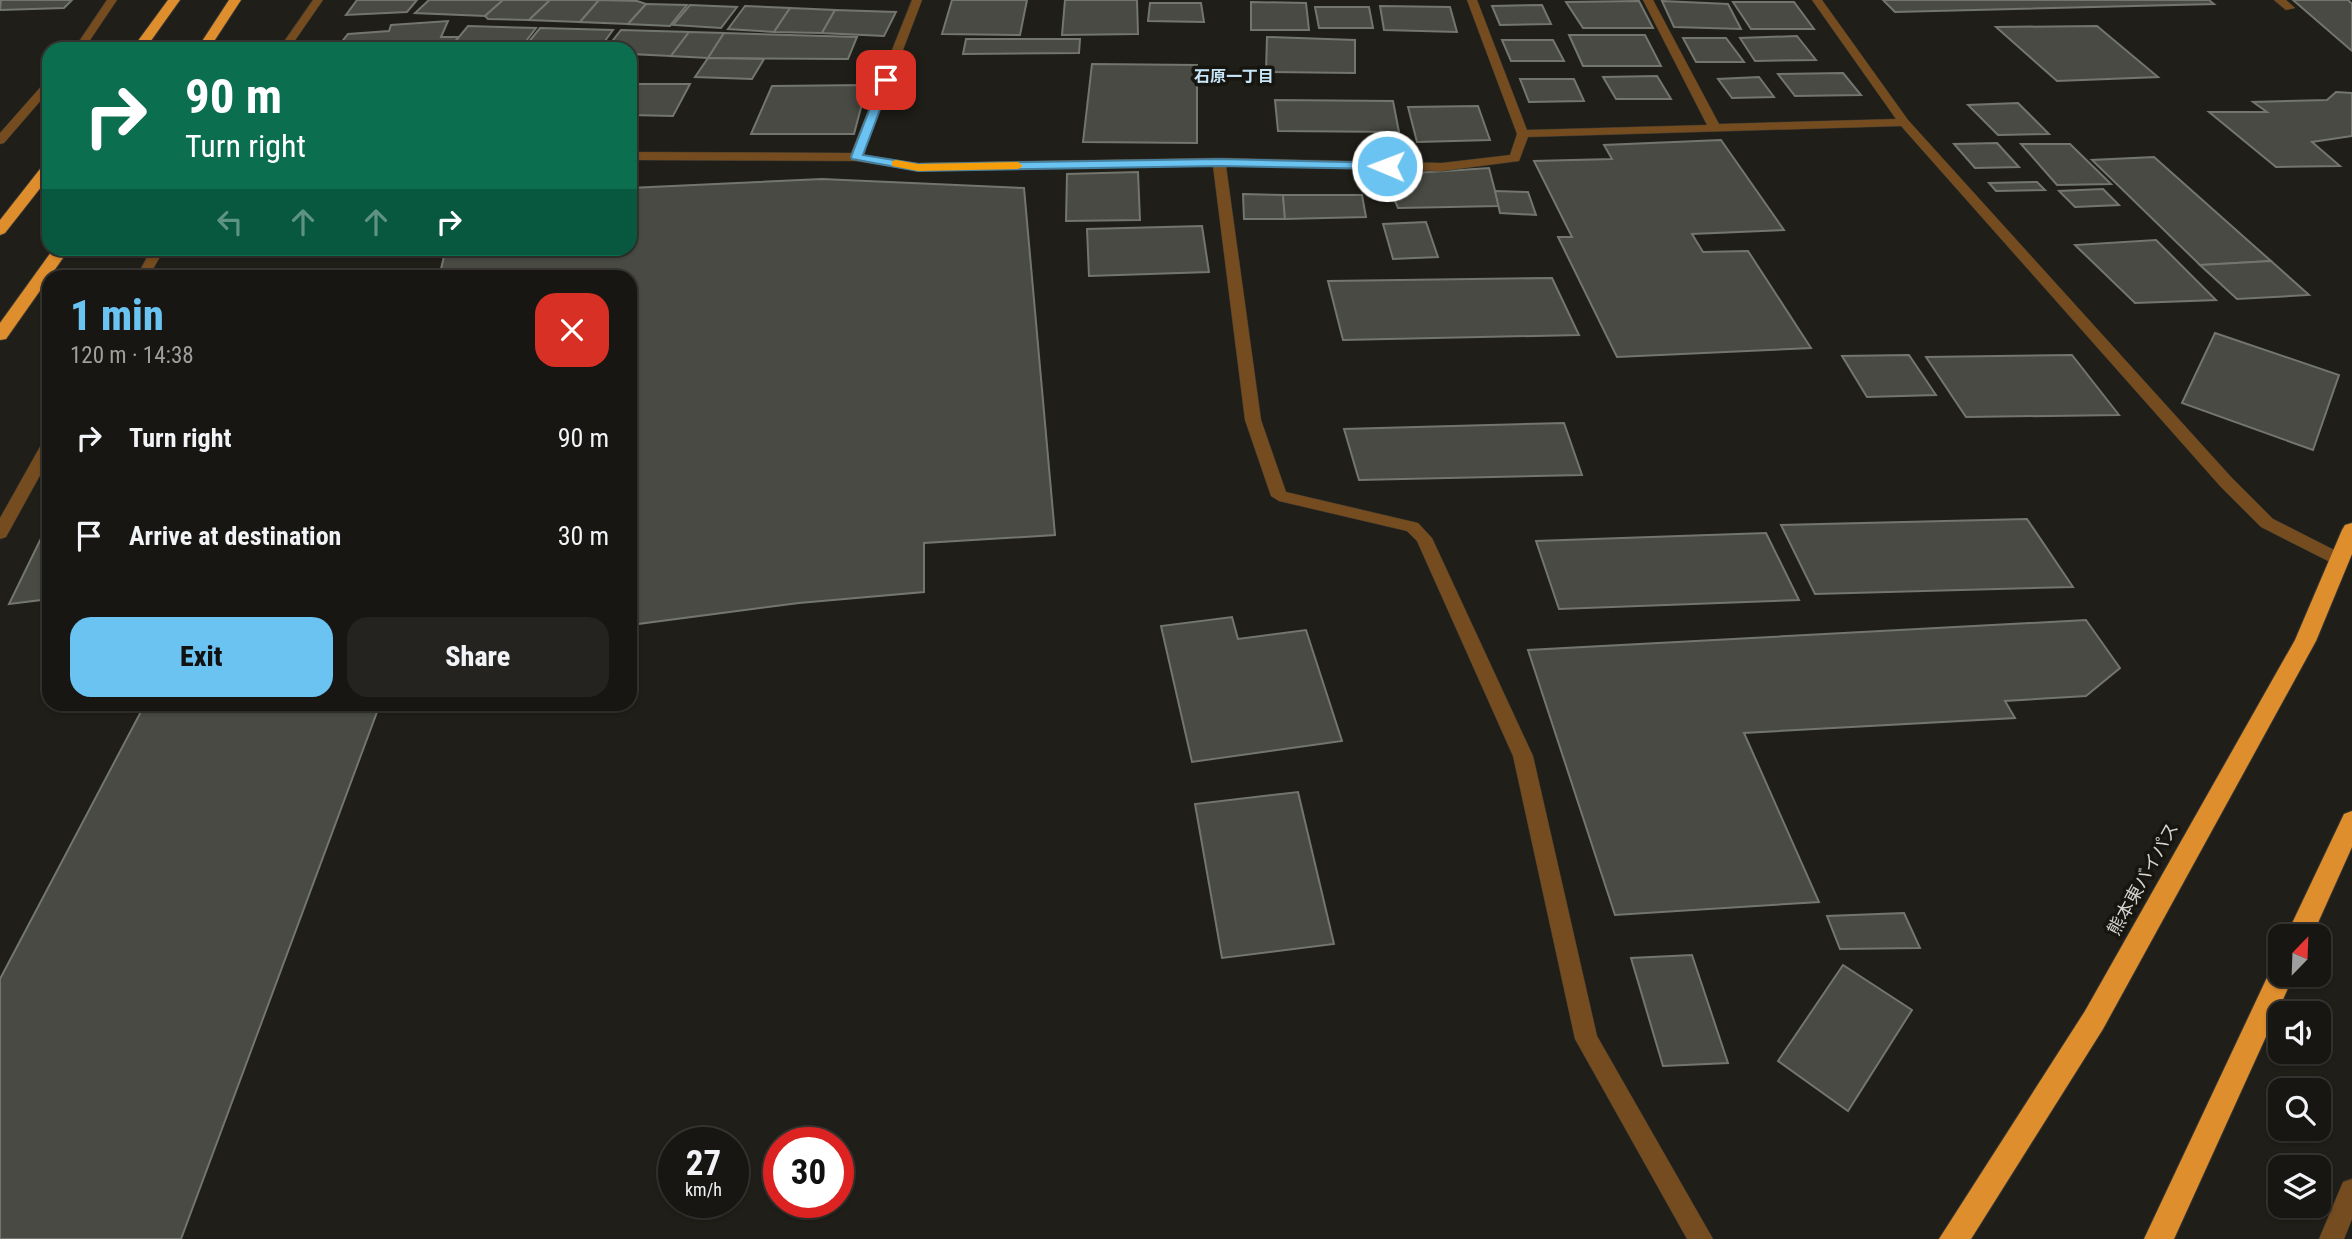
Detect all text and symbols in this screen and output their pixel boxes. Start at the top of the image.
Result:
pin [856,50,916,110]
icon: arrive [867,61,905,99]
district label: 石原一丁目 [1194,67,1274,86]
text: 90 m [185,68,282,125]
icon: right [70,70,161,161]
text: Turn right [185,127,306,165]
position arrow [1350,129,1424,203]
icon: left [211,203,249,241]
icon: ahead [284,203,322,241]
icon: ahead [357,203,395,241]
icon: right [430,203,468,241]
text: 1 min [70,291,164,340]
button: close [535,293,609,367]
text: 120 m · 14:38 [70,342,194,369]
icon: right [70,419,108,457]
text: Turn right [129,423,231,453]
text: 90 m [558,423,609,453]
icon: arrive [70,517,108,555]
text: Arrive at destination [129,521,341,551]
text: 30 m [558,521,609,551]
button: Exit [70,617,333,697]
button: Share [347,617,609,697]
street label: 熊本東バイパス [2103,819,2182,939]
north arrow [2268,924,2331,987]
map controls [2268,924,2331,1218]
button: sound [2268,1001,2331,1064]
button: search [2268,1078,2331,1141]
speed limit sign: 30 [763,1127,854,1218]
text: 27 [686,1143,721,1184]
button: layers [2268,1155,2331,1218]
text: km/h [685,1179,722,1200]

